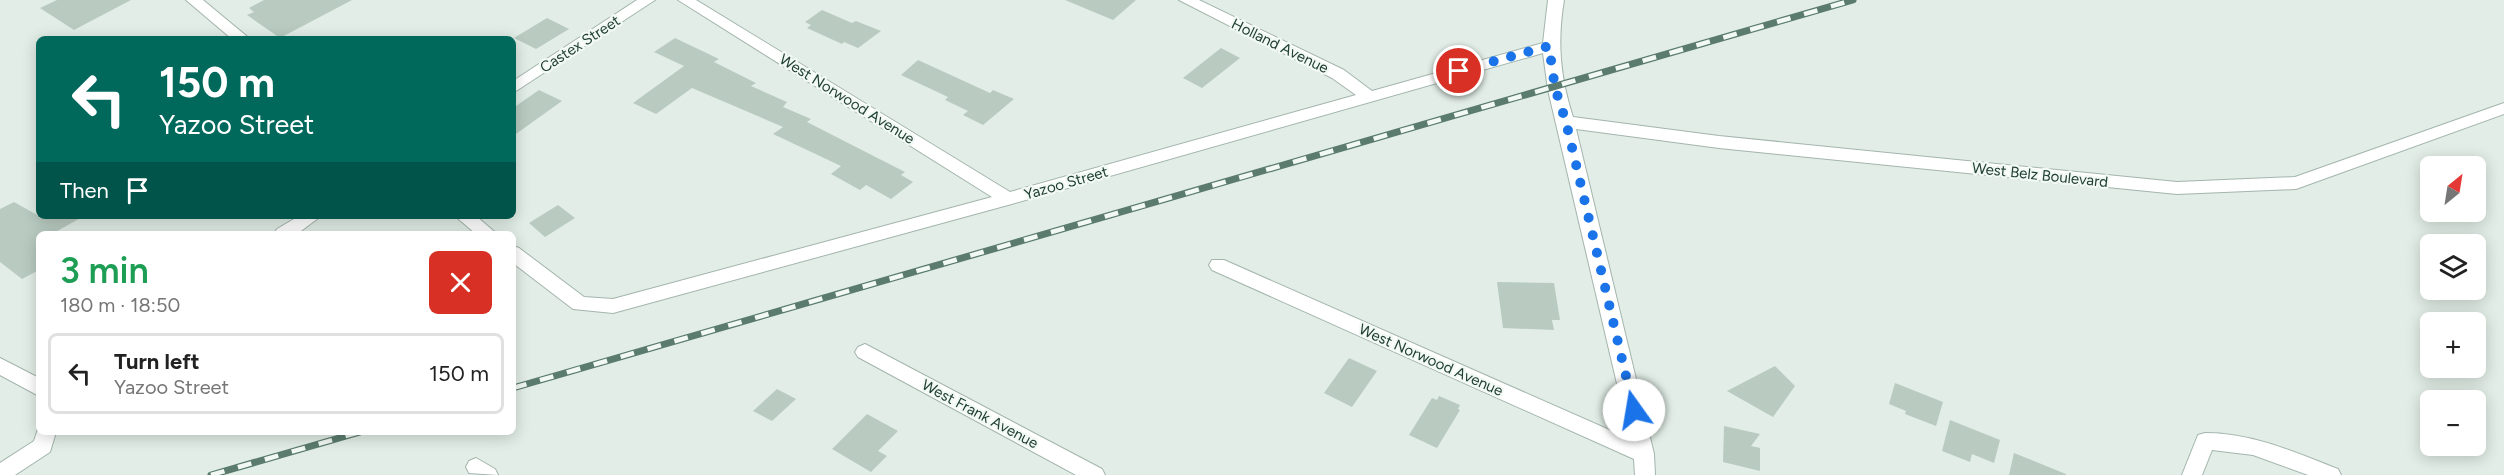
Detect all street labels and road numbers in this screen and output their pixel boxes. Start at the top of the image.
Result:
street label: Castex Street [536,11,624,77]
street label: Holland Avenue [1229,15,1331,77]
street label: West Norwood Avenue [776,50,918,148]
street label: West Belz Boulevard [1971,159,2109,191]
street label: Yazoo Street [1022,162,1110,204]
street label: West Norwood Avenue [1356,320,1506,400]
street label: West Frank Avenue [919,376,1041,452]

